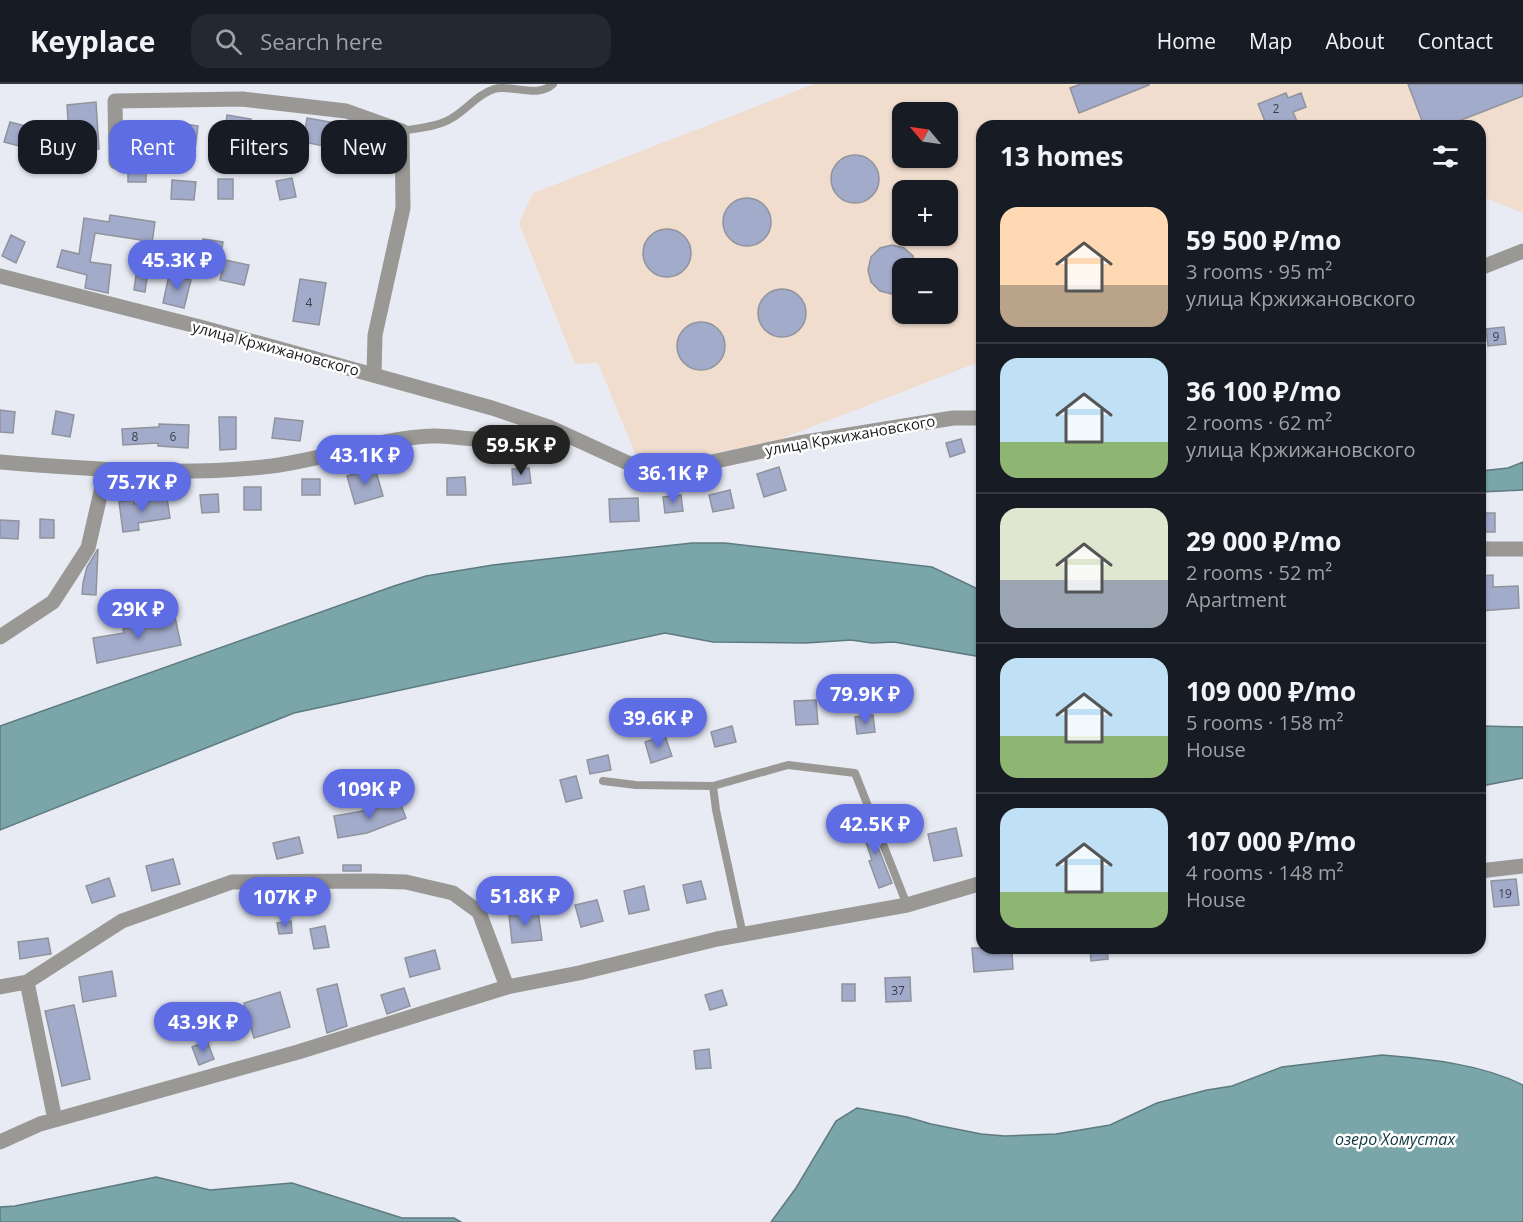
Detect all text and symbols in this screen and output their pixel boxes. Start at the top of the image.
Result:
search box [191,14,611,68]
text: Keyplace [30,22,155,60]
icon: search [212,25,245,58]
text: Search here [260,26,383,56]
text: Home [1157,27,1216,55]
text: Map [1249,27,1292,55]
text: About [1325,27,1385,55]
text: Contact [1418,27,1493,55]
house number: 2 [1273,100,1280,117]
north arrow [892,102,958,168]
map controls [892,102,958,324]
chip: Buy [18,120,97,174]
chip: Rent [109,120,196,174]
chip: Filters [208,120,309,174]
chip: New [321,120,407,174]
text: 13 homes [1000,138,1124,174]
icon: filters [1429,140,1462,173]
button: + [892,180,958,246]
text: 59 500 ₽/mo [1186,222,1341,258]
icon: home [1048,231,1120,303]
pin: 45.3K ₽ [122,240,232,291]
text: 45.3K ₽ [142,246,212,273]
button: − [892,258,958,324]
text: 3 rooms · 95 m² [1186,258,1332,285]
text: улица Кржижановского [1186,285,1415,312]
house number: 4 [306,294,313,311]
street label: улица Кржижановского [190,316,362,380]
house number: 9 [1493,328,1500,345]
text: 36 100 ₽/mo [1186,373,1341,409]
icon: home [1048,382,1120,454]
text: 2 rooms · 62 m² [1186,409,1332,436]
street label: улица Кржижановского [764,410,936,460]
pin: 59.5K ₽ [466,425,576,476]
house number: 8 [132,428,139,445]
house number: 6 [170,428,177,445]
text: 59.5K ₽ [486,431,556,458]
pin: 43.1K ₽ [310,435,420,486]
text: улица Кржижановского [1186,436,1415,463]
text: 43.1K ₽ [330,441,400,468]
pin: 36.1K ₽ [618,453,728,504]
text: 36.1K ₽ [638,459,708,486]
pin: 75.7K ₽ [87,462,197,513]
text: 75.7K ₽ [107,468,177,495]
text: 29 000 ₽/mo [1186,523,1341,559]
icon: home [1048,532,1120,604]
text: 2 rooms · 52 m² [1186,559,1332,586]
text: Apartment [1186,586,1286,613]
pin: 29K ₽ [96,589,180,640]
text: 29K ₽ [112,595,165,622]
text: 109 000 ₽/mo [1186,673,1356,709]
pin: 79.9K ₽ [810,674,920,725]
text: 79.9K ₽ [830,680,900,707]
icon: home [1048,682,1120,754]
pin: 39.6K ₽ [603,698,713,749]
text: 39.6K ₽ [623,704,693,731]
text: 5 rooms · 158 m² [1186,709,1344,736]
text: House [1186,736,1246,763]
pin: 109K ₽ [320,769,418,820]
text: 109K ₽ [337,775,401,802]
pin: 42.5K ₽ [820,804,930,855]
text: 42.5K ₽ [840,810,910,837]
text: 107 000 ₽/mo [1186,823,1356,859]
icon: home [1048,832,1120,904]
text: 4 rooms · 148 m² [1186,859,1344,886]
pin: 51.8K ₽ [470,876,580,927]
pin: 107K ₽ [236,877,334,928]
text: 51.8K ₽ [490,882,560,909]
text: 107K ₽ [253,883,317,910]
house number: 19 [1498,885,1512,902]
text: House [1186,886,1246,913]
house number: 37 [891,982,905,999]
pin: 43.9K ₽ [148,1002,258,1053]
text: 43.9K ₽ [168,1008,238,1035]
water label: озеро Хомустах [1335,1128,1456,1150]

